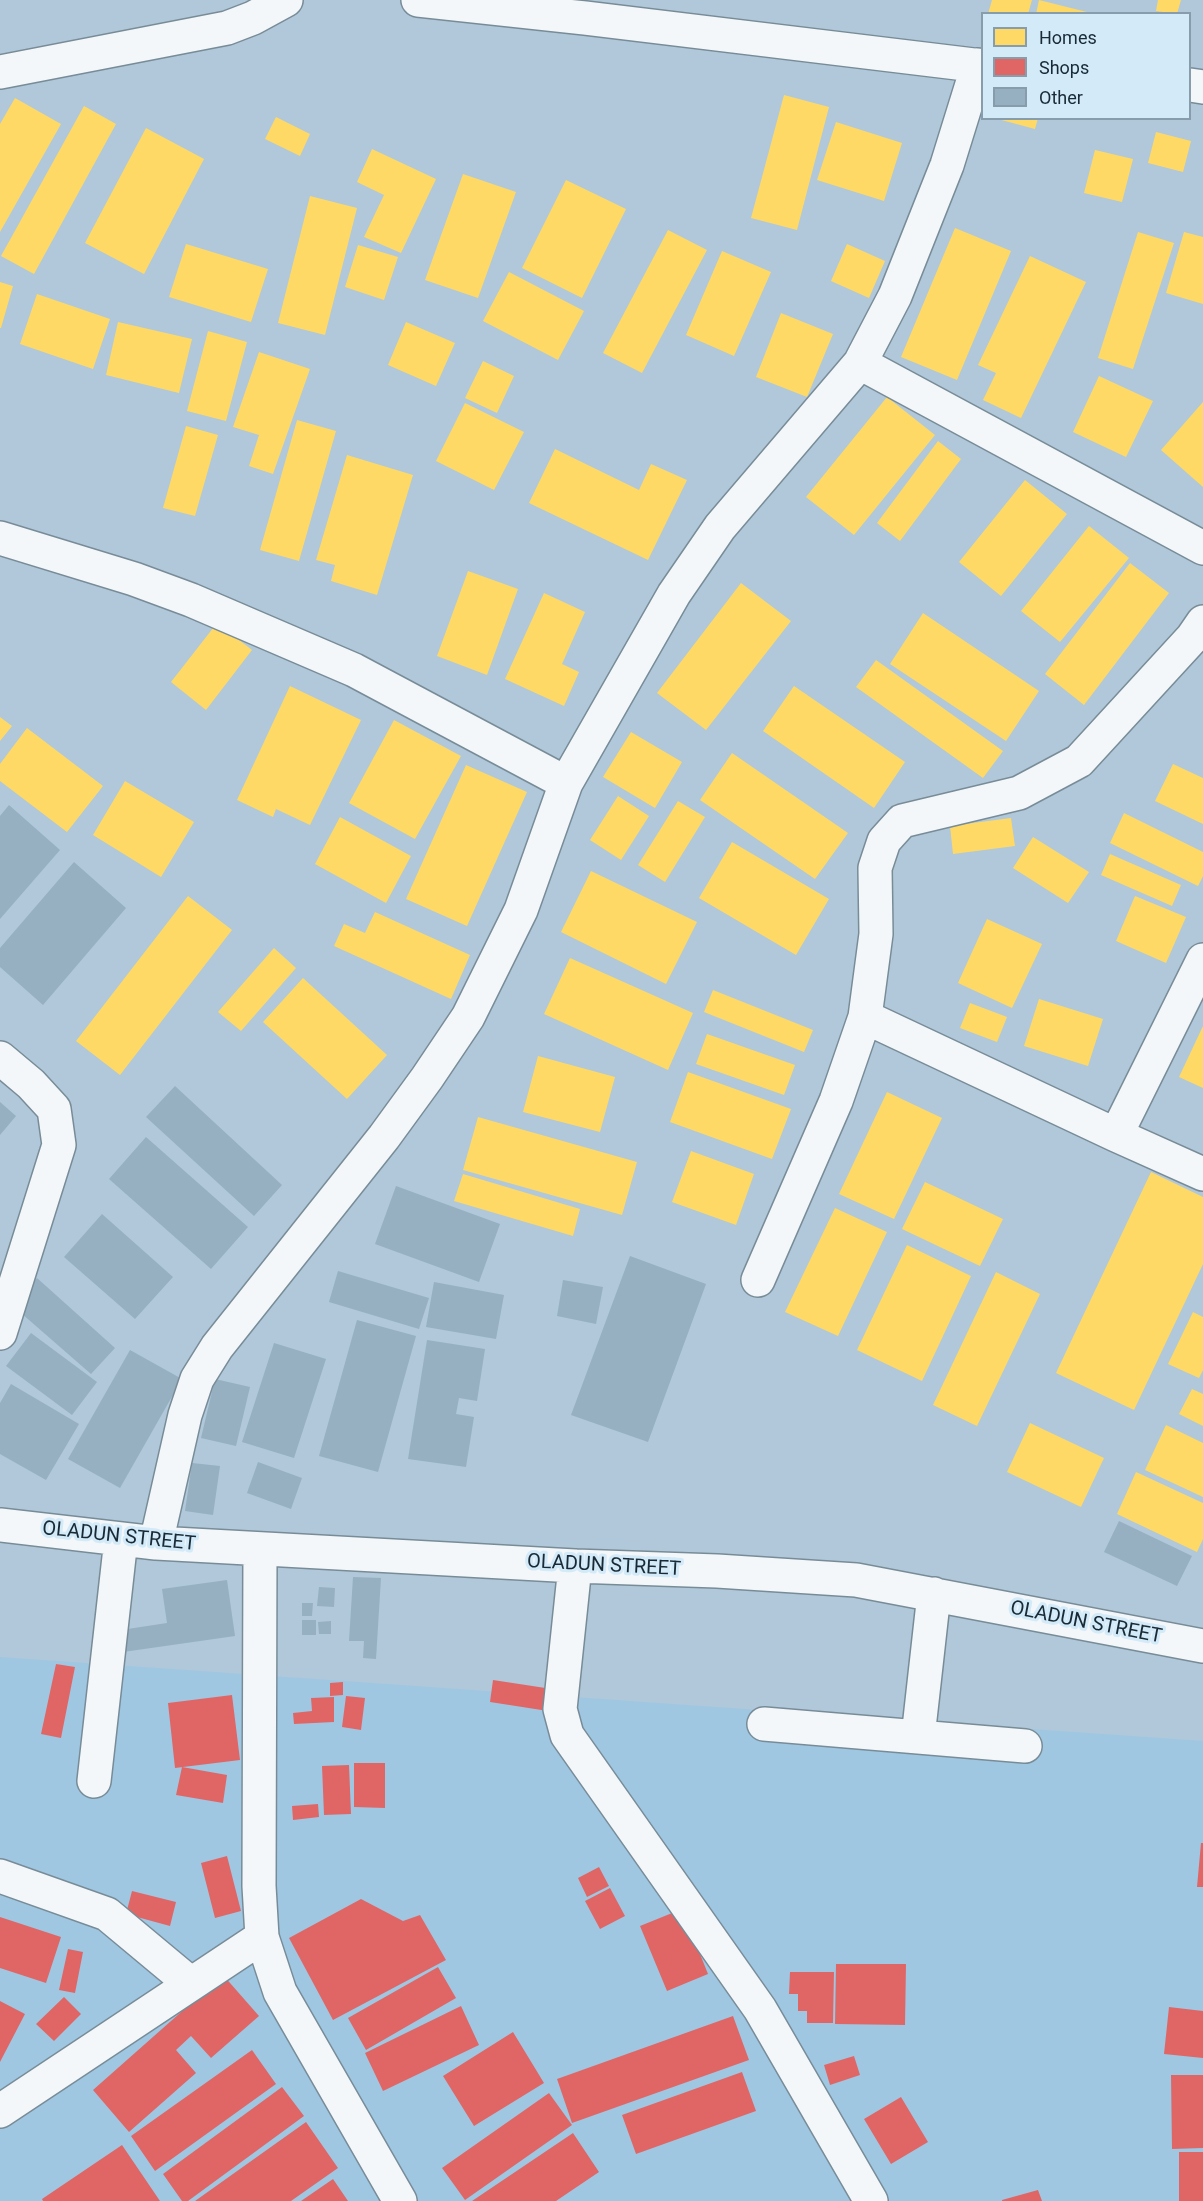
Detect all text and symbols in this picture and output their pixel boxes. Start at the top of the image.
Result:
legend [981,12,1191,120]
text: Homes [1039,27,1097,48]
text: Shops [1039,57,1089,78]
text: Other [1039,87,1083,108]
street label: OLADUN STREET [41,1517,197,1557]
street label: OLADUN STREET [526,1550,682,1582]
street label: OLADUN STREET [1008,1597,1164,1649]

